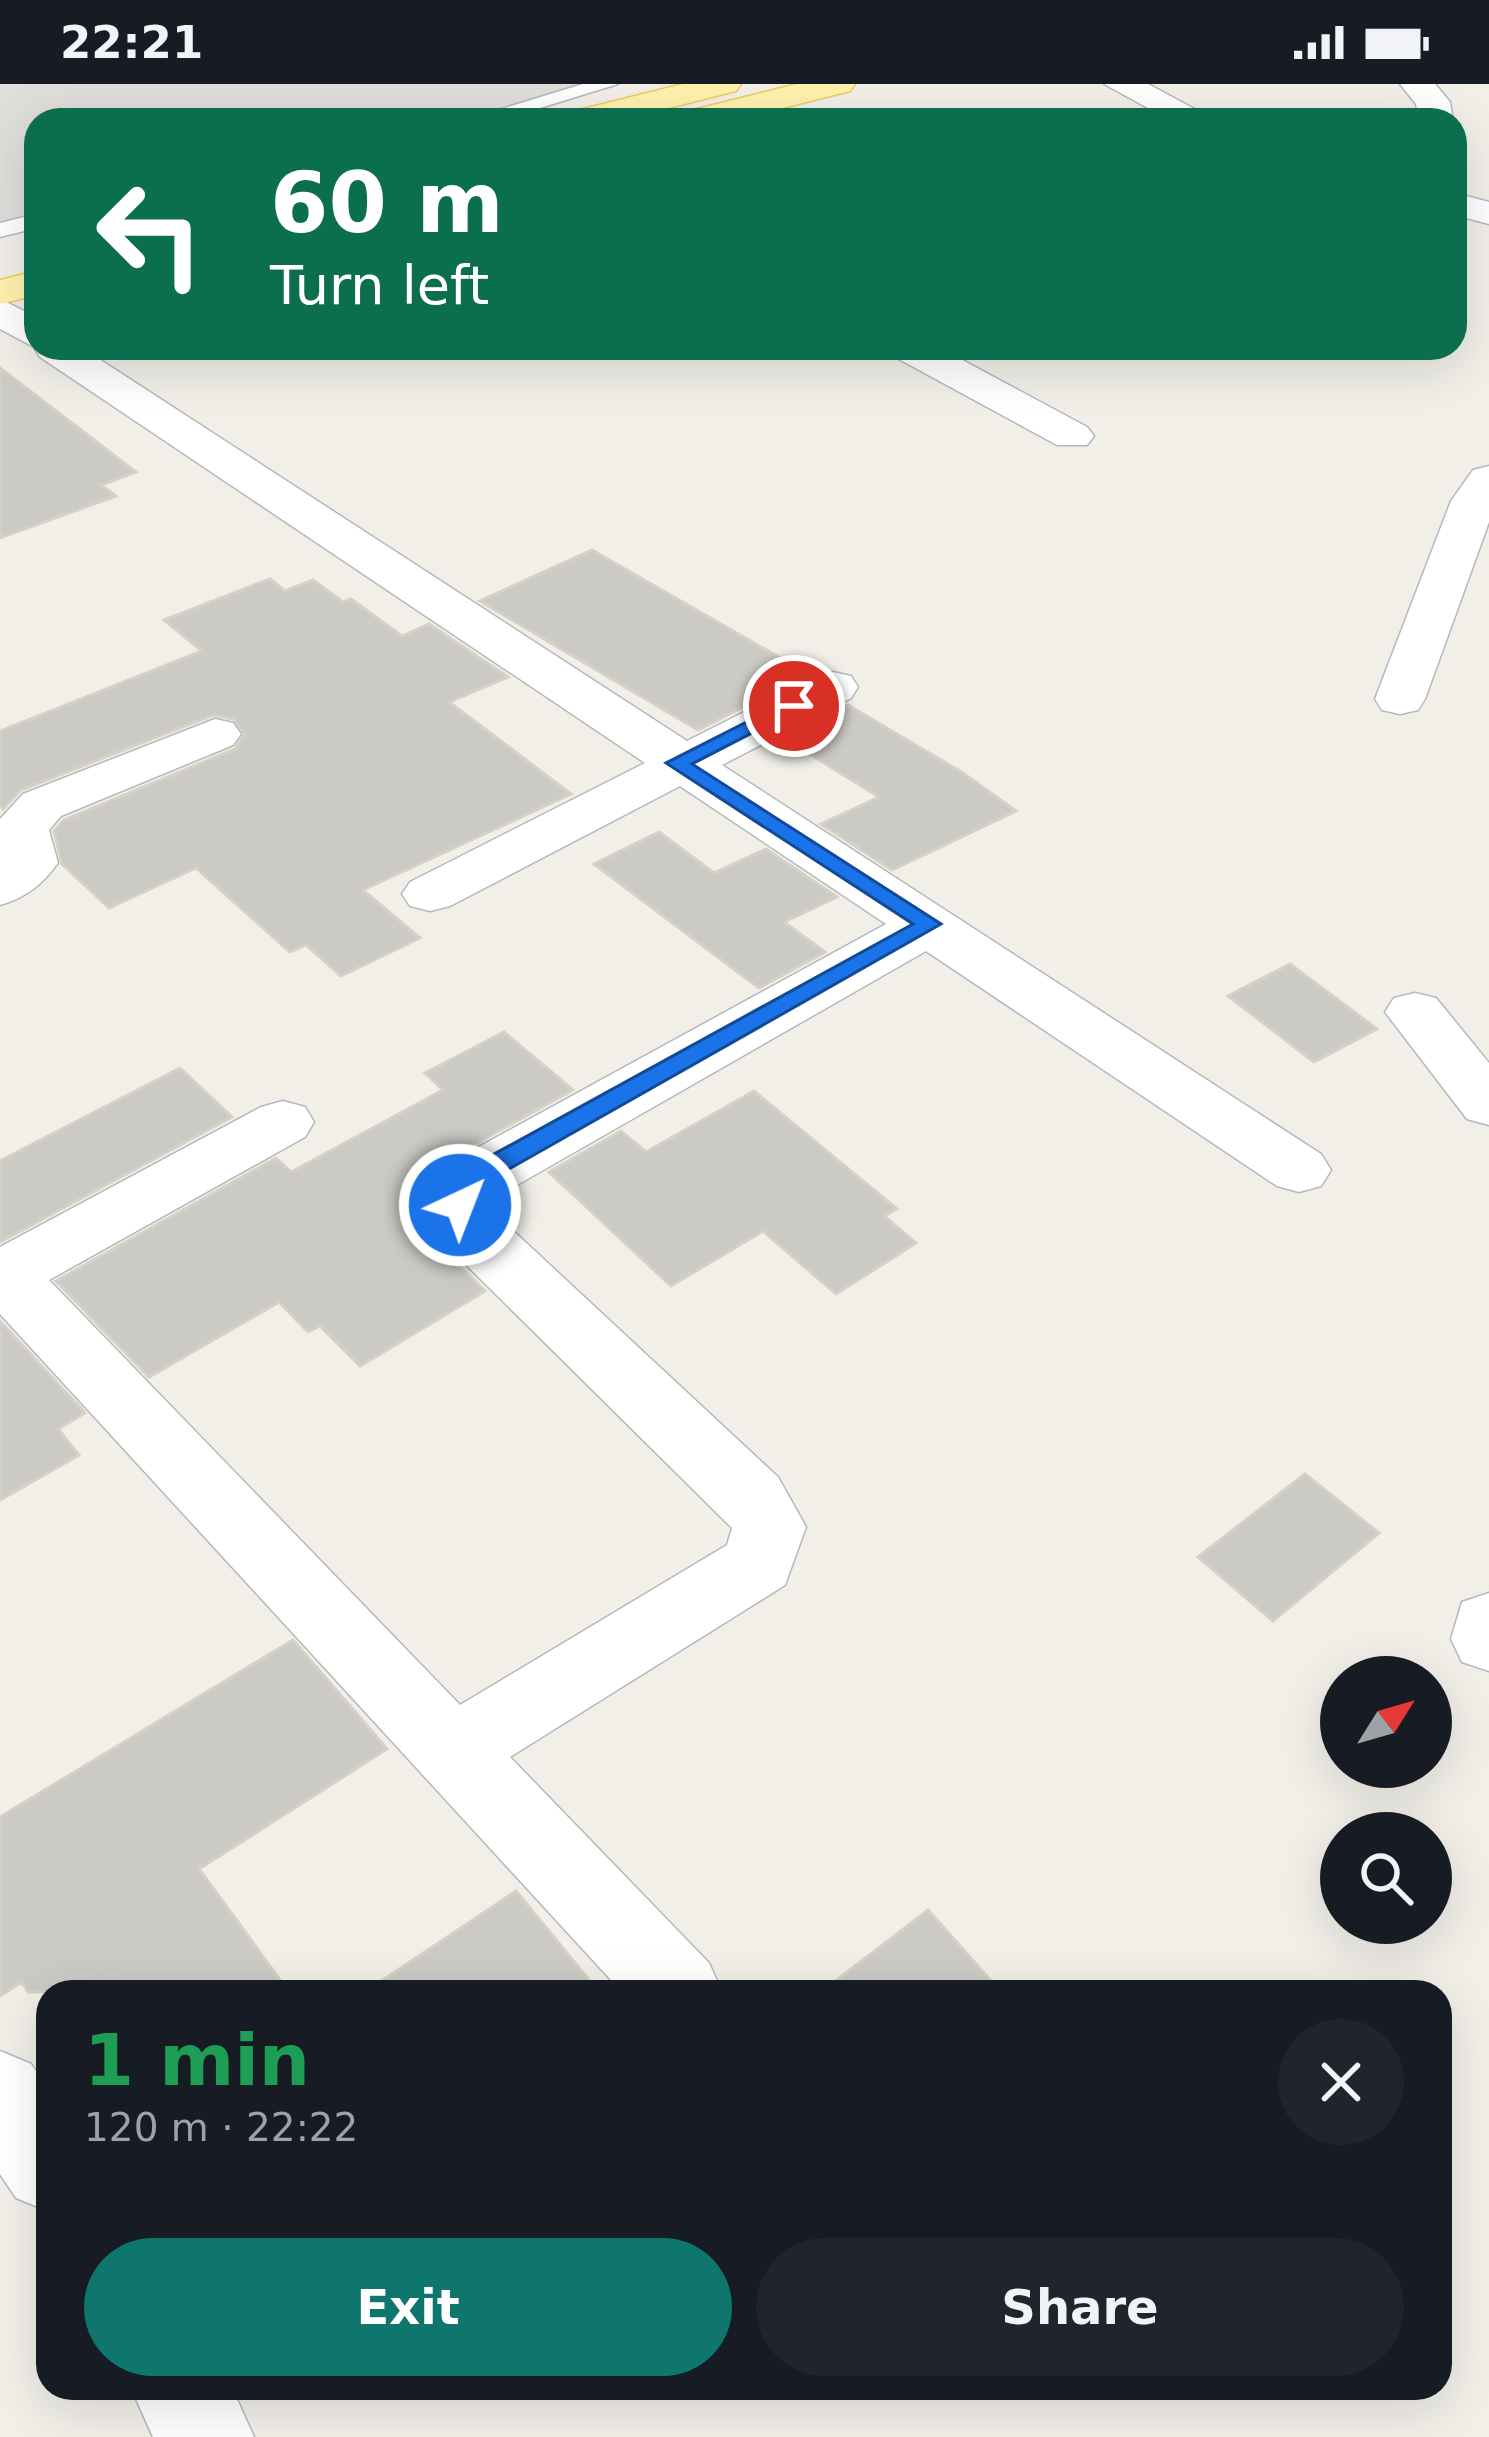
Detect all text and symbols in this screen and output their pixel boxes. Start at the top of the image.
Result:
text: 22:21 [60,16,203,69]
text: 60 m [270,154,504,252]
icon: left [72,156,228,312]
text: Turn left [270,254,489,317]
pin [743,655,845,757]
icon: arrive [761,673,827,739]
position arrow [397,1142,523,1268]
north arrow [1320,1656,1452,1788]
map controls [1320,1656,1452,1944]
button: search [1320,1812,1452,1944]
text: 1 min [84,2018,310,2102]
button: close [1278,2019,1404,2145]
text: 120 m · 22:22 [84,2105,358,2150]
button: Exit [84,2238,732,2376]
button: Share [756,2238,1404,2376]

